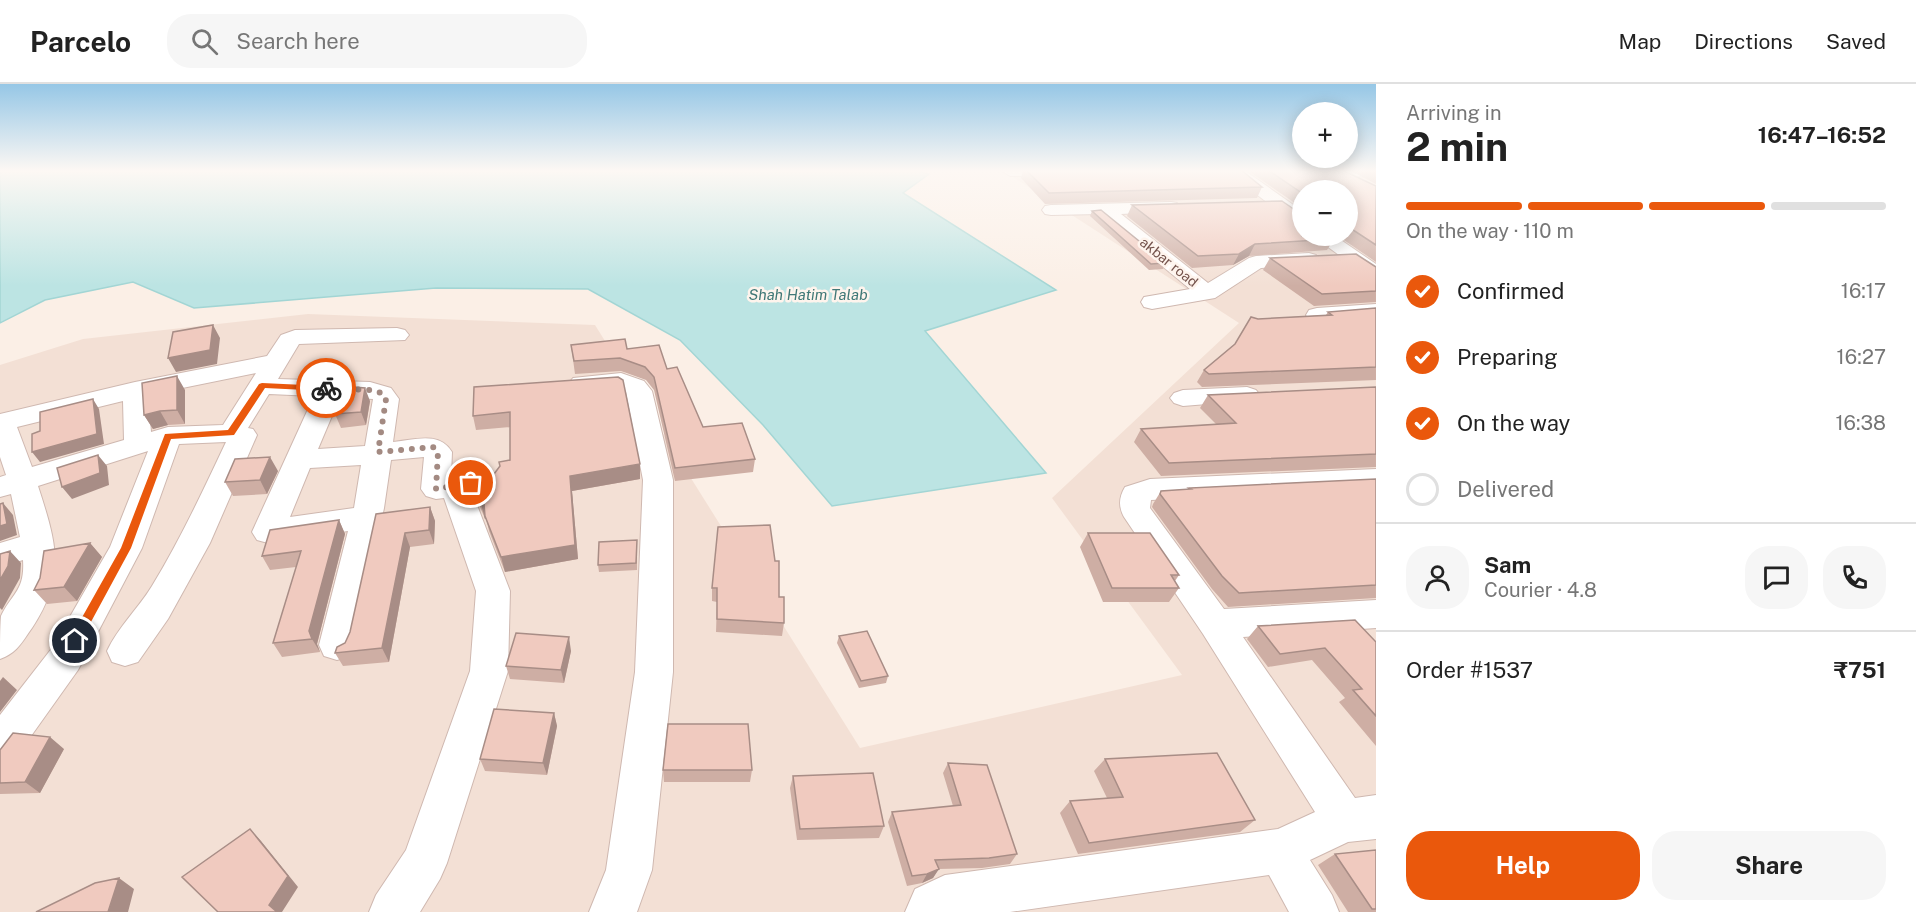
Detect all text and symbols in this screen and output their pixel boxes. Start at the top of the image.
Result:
search box [167,14,587,68]
text: Parcelo [30,25,131,58]
icon: search [188,25,221,58]
text: Search here [236,28,360,54]
text: Map [1619,29,1661,54]
text: Directions [1694,29,1793,54]
text: Saved [1826,29,1886,54]
text: Arriving in [1406,101,1501,125]
map controls [1292,102,1358,246]
button: + [1292,102,1358,168]
text: 16:47–16:52 [1758,122,1886,148]
text: 2 min [1406,124,1508,170]
button: − [1292,180,1358,246]
text: On the way · 110 m [1406,219,1574,243]
street label: akbar road [1137,234,1201,290]
icon: check [1406,275,1439,308]
text: Confirmed [1457,278,1564,304]
text: 16:17 [1841,279,1886,303]
water label: Shah Hatim Talab [748,286,868,303]
icon: check [1406,341,1439,374]
text: Preparing [1457,344,1558,370]
text: 16:27 [1837,345,1886,369]
courier [296,358,356,418]
icon: bike [310,372,343,405]
icon: check [1406,407,1439,440]
text: On the way [1457,410,1570,436]
text: 16:38 [1835,411,1886,435]
pin [445,457,496,508]
icon: bag [454,466,487,499]
text: Delivered [1457,476,1554,502]
button: person [1406,546,1469,609]
button: chat [1745,546,1808,609]
button: phone [1823,546,1886,609]
text: Sam [1484,552,1531,578]
text: Courier · 4.8 [1484,578,1597,602]
pin [49,615,100,666]
icon: home [58,624,91,657]
text: Order #1537 [1406,657,1533,683]
text: ₹751 [1834,657,1886,683]
button: Help [1406,831,1640,900]
button: Share [1652,831,1886,900]

